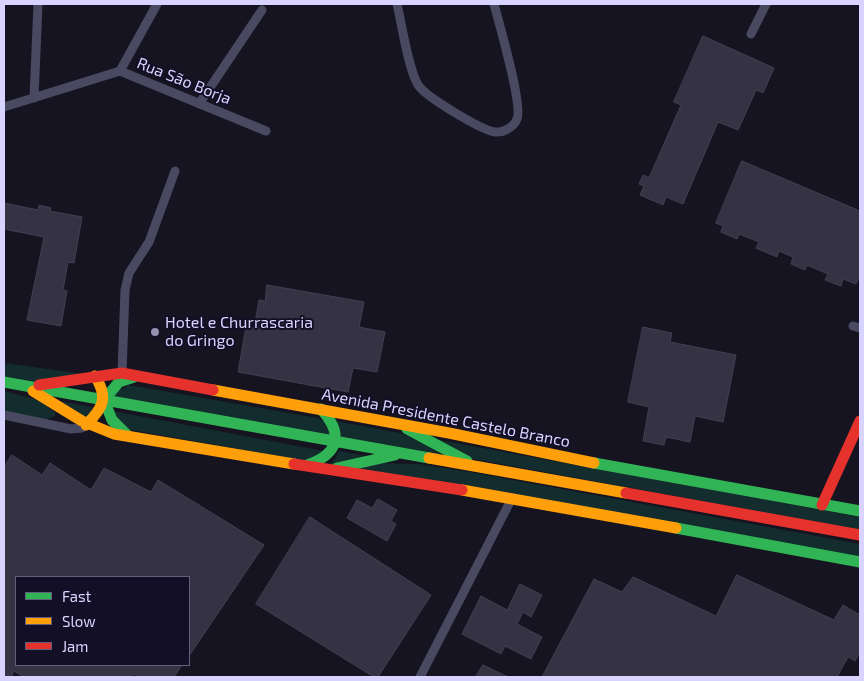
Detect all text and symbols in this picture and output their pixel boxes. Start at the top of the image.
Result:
street label: Rua São Borja [134,53,234,109]
place label: Hotel e Churrascaria do Gringo [165,313,313,351]
marker: Hotel e Churrascaria do Gringo [149,326,161,338]
street label: Avenida Presidente Castelo Branco [320,384,572,452]
legend [15,576,190,666]
text: Fast [62,587,91,605]
text: Slow [62,612,96,630]
text: Jam [62,637,88,655]

